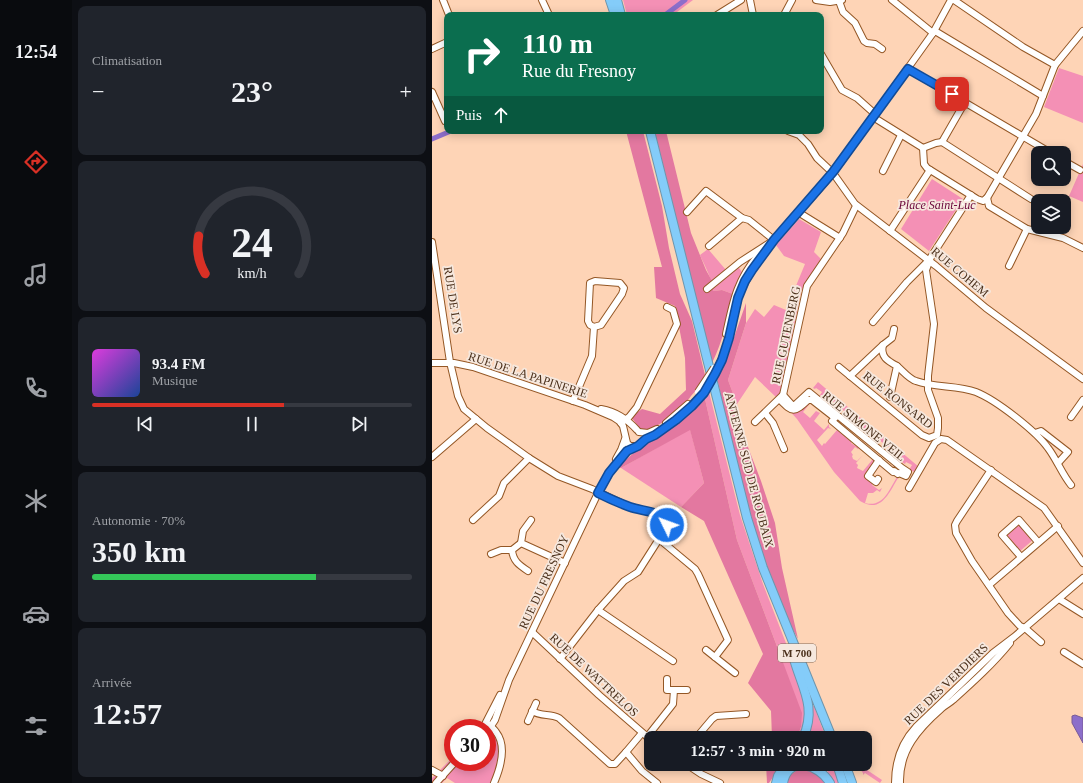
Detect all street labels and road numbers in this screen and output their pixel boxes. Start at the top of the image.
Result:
street label: RUE COHEM [929,244,992,300]
street label: RUE DE LYS [441,266,465,334]
street label: RUE GUTENBERG [769,284,803,385]
street label: RUE DE LA PAPINERIE [467,349,589,401]
street label: RUE RONSARD [860,369,936,432]
street label: RUE SIMONE VEIL [820,388,908,464]
street label: ANTENNE SUD DE ROUBAIX [721,391,777,550]
street label: RUE DU FRESNOY [516,533,572,631]
street label: RUE DE WATTRELOS [547,630,641,720]
street label: RUE DES VERDIERS [901,640,991,728]
road number: M 700 [778,644,816,662]

